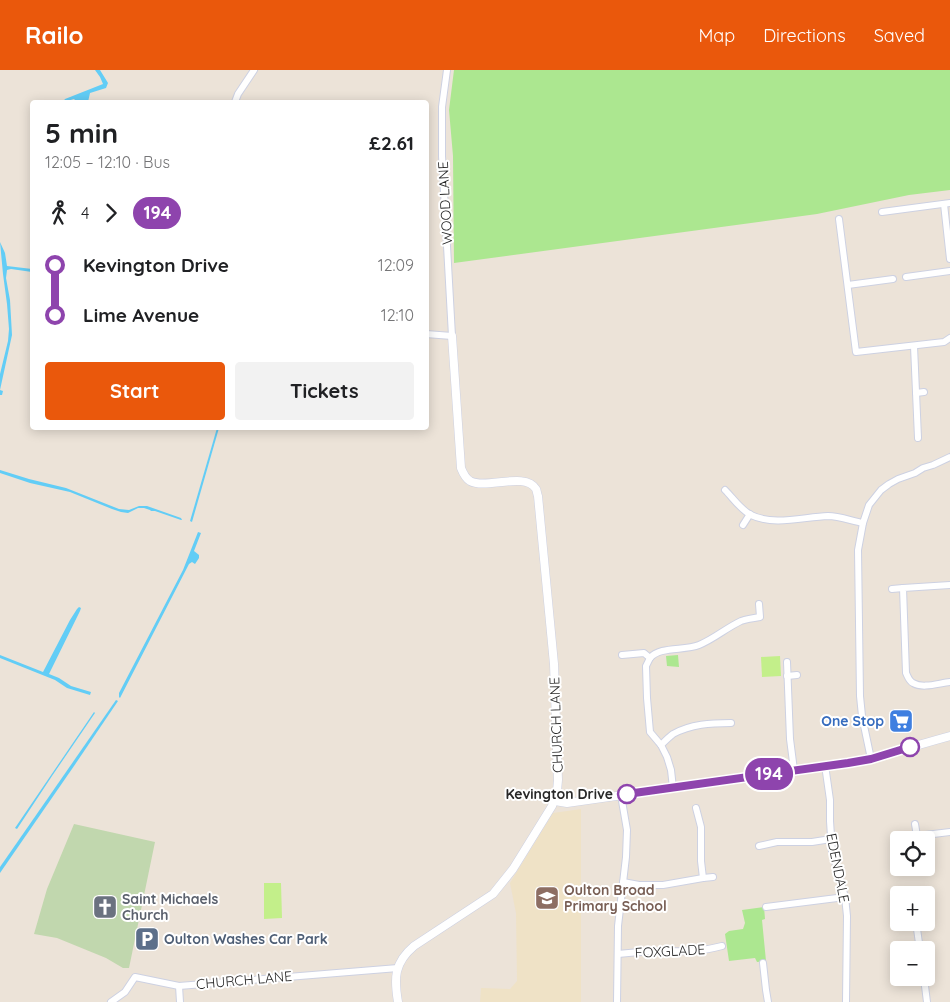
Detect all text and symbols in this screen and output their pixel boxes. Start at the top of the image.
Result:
text: Railo [25,20,84,50]
text: Map [698,24,735,47]
text: Directions [763,24,846,47]
text: Saved [874,24,925,47]
text: 5 min [45,115,118,150]
text: £2.61 [369,131,414,155]
text: 12:05 – 12:10 · Bus [45,152,170,172]
street label: WOOD LANE [434,161,456,245]
icon: walk [45,199,73,227]
icon: forward [97,199,125,227]
text: 194 [143,201,171,224]
text: 4 [81,203,89,223]
text: Kevington Drive [83,253,229,277]
text: 12:09 [378,255,414,275]
text: Lime Avenue [83,303,199,327]
text: 12:10 [381,305,414,325]
button: Start [45,362,225,420]
button: Tickets [235,362,414,420]
street label: CHURCH LANE [545,677,567,773]
supermarket icon: One Stop [888,708,914,734]
place label: One Stop [821,712,884,730]
unlabelled marker [900,737,920,757]
line badge: 194 [740,758,798,790]
text: 194 [755,762,783,785]
marker: Kevington Drive [617,784,637,804]
place label: Kevington Drive [505,785,613,803]
map controls [890,831,935,986]
button: locate [890,831,935,876]
street label: EDENDALE [822,832,854,904]
place label: Oulton Broad Primary School [564,881,667,915]
school or university icon: Oulton Broad Primary School [534,885,560,911]
button: + [890,886,935,931]
place label: Saint Michaels Church [122,890,219,924]
church icon: Saint Michaels Church [92,894,118,920]
parking icon: Oulton Washes Car Park [134,926,160,952]
place label: Oulton Washes Car Park [164,930,328,948]
street label: FOXGLADE [634,940,706,962]
button: − [890,941,935,986]
street label: CHURCH LANE [195,967,293,993]

